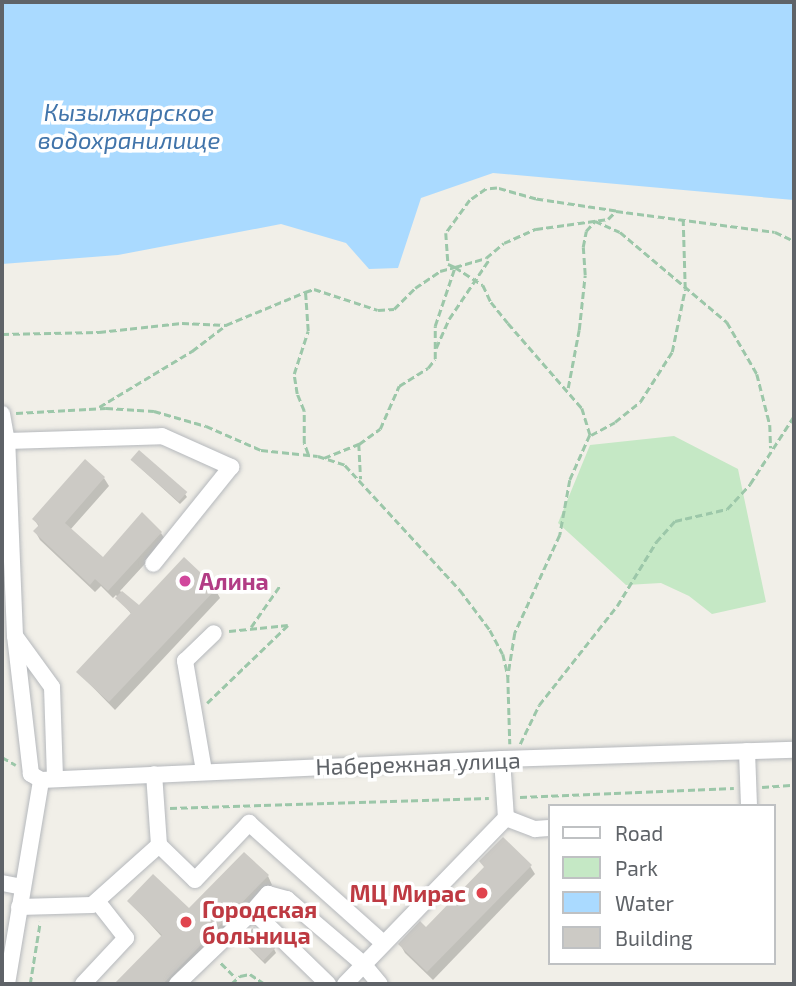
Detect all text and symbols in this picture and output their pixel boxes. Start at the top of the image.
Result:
water label: Кызылжарское водохранилище [38,98,220,154]
place label: Алина [199,567,269,595]
marker: Алина [177,573,193,589]
street label: Набережная улица [315,746,521,780]
legend [548,804,775,965]
text: Road [615,820,663,845]
text: Park [615,855,658,880]
place label: МЦ Мирас [350,879,466,907]
marker: МЦ Мирас [472,883,492,903]
text: Water [615,890,674,915]
place label: Городская больница [202,895,317,949]
marker: Городская больница [176,912,196,932]
text: Building [615,925,693,950]

